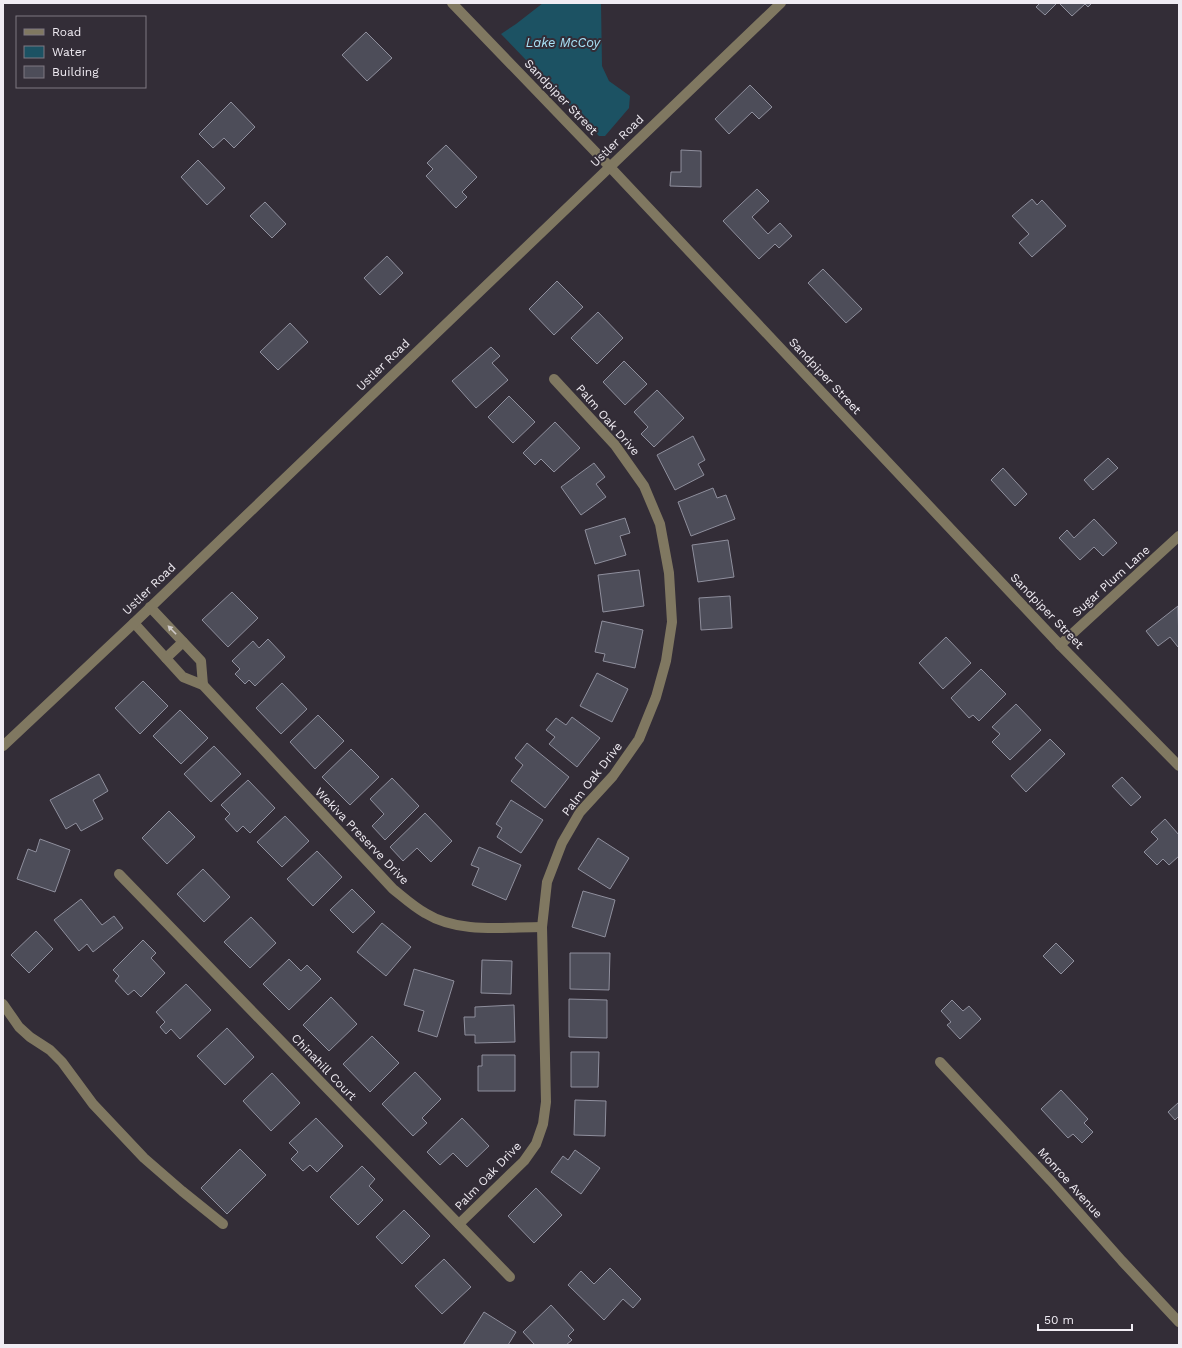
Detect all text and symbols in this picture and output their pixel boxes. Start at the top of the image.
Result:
legend [16,16,146,88]
text: Road [52,25,81,39]
water label: Lake McCoy [526,35,602,50]
text: Water [52,45,87,59]
street label: Sandpiper Street [521,56,601,138]
text: Building [52,65,99,79]
street label: Ustler Road [588,112,646,170]
street label: Sandpiper Street [786,335,864,417]
street label: Ustler Road [354,336,412,394]
street label: Palm Oak Drive [573,382,643,458]
street label: Sugar Plum Lane [1069,543,1153,619]
street label: Ustler Road [120,560,178,618]
street label: Sandpiper Street [1007,570,1087,652]
one-way arrow [167,625,176,635]
street label: Palm Oak Drive [559,739,625,819]
street label: Wekiva Preserve Drive [312,785,412,887]
street label: Chinahill Court [289,1031,359,1103]
street label: Palm Oak Drive [452,1139,524,1213]
street label: Monroe Avenue [1035,1145,1105,1221]
scale bar [1038,1306,1132,1332]
text: 50 m [1044,1313,1074,1327]

